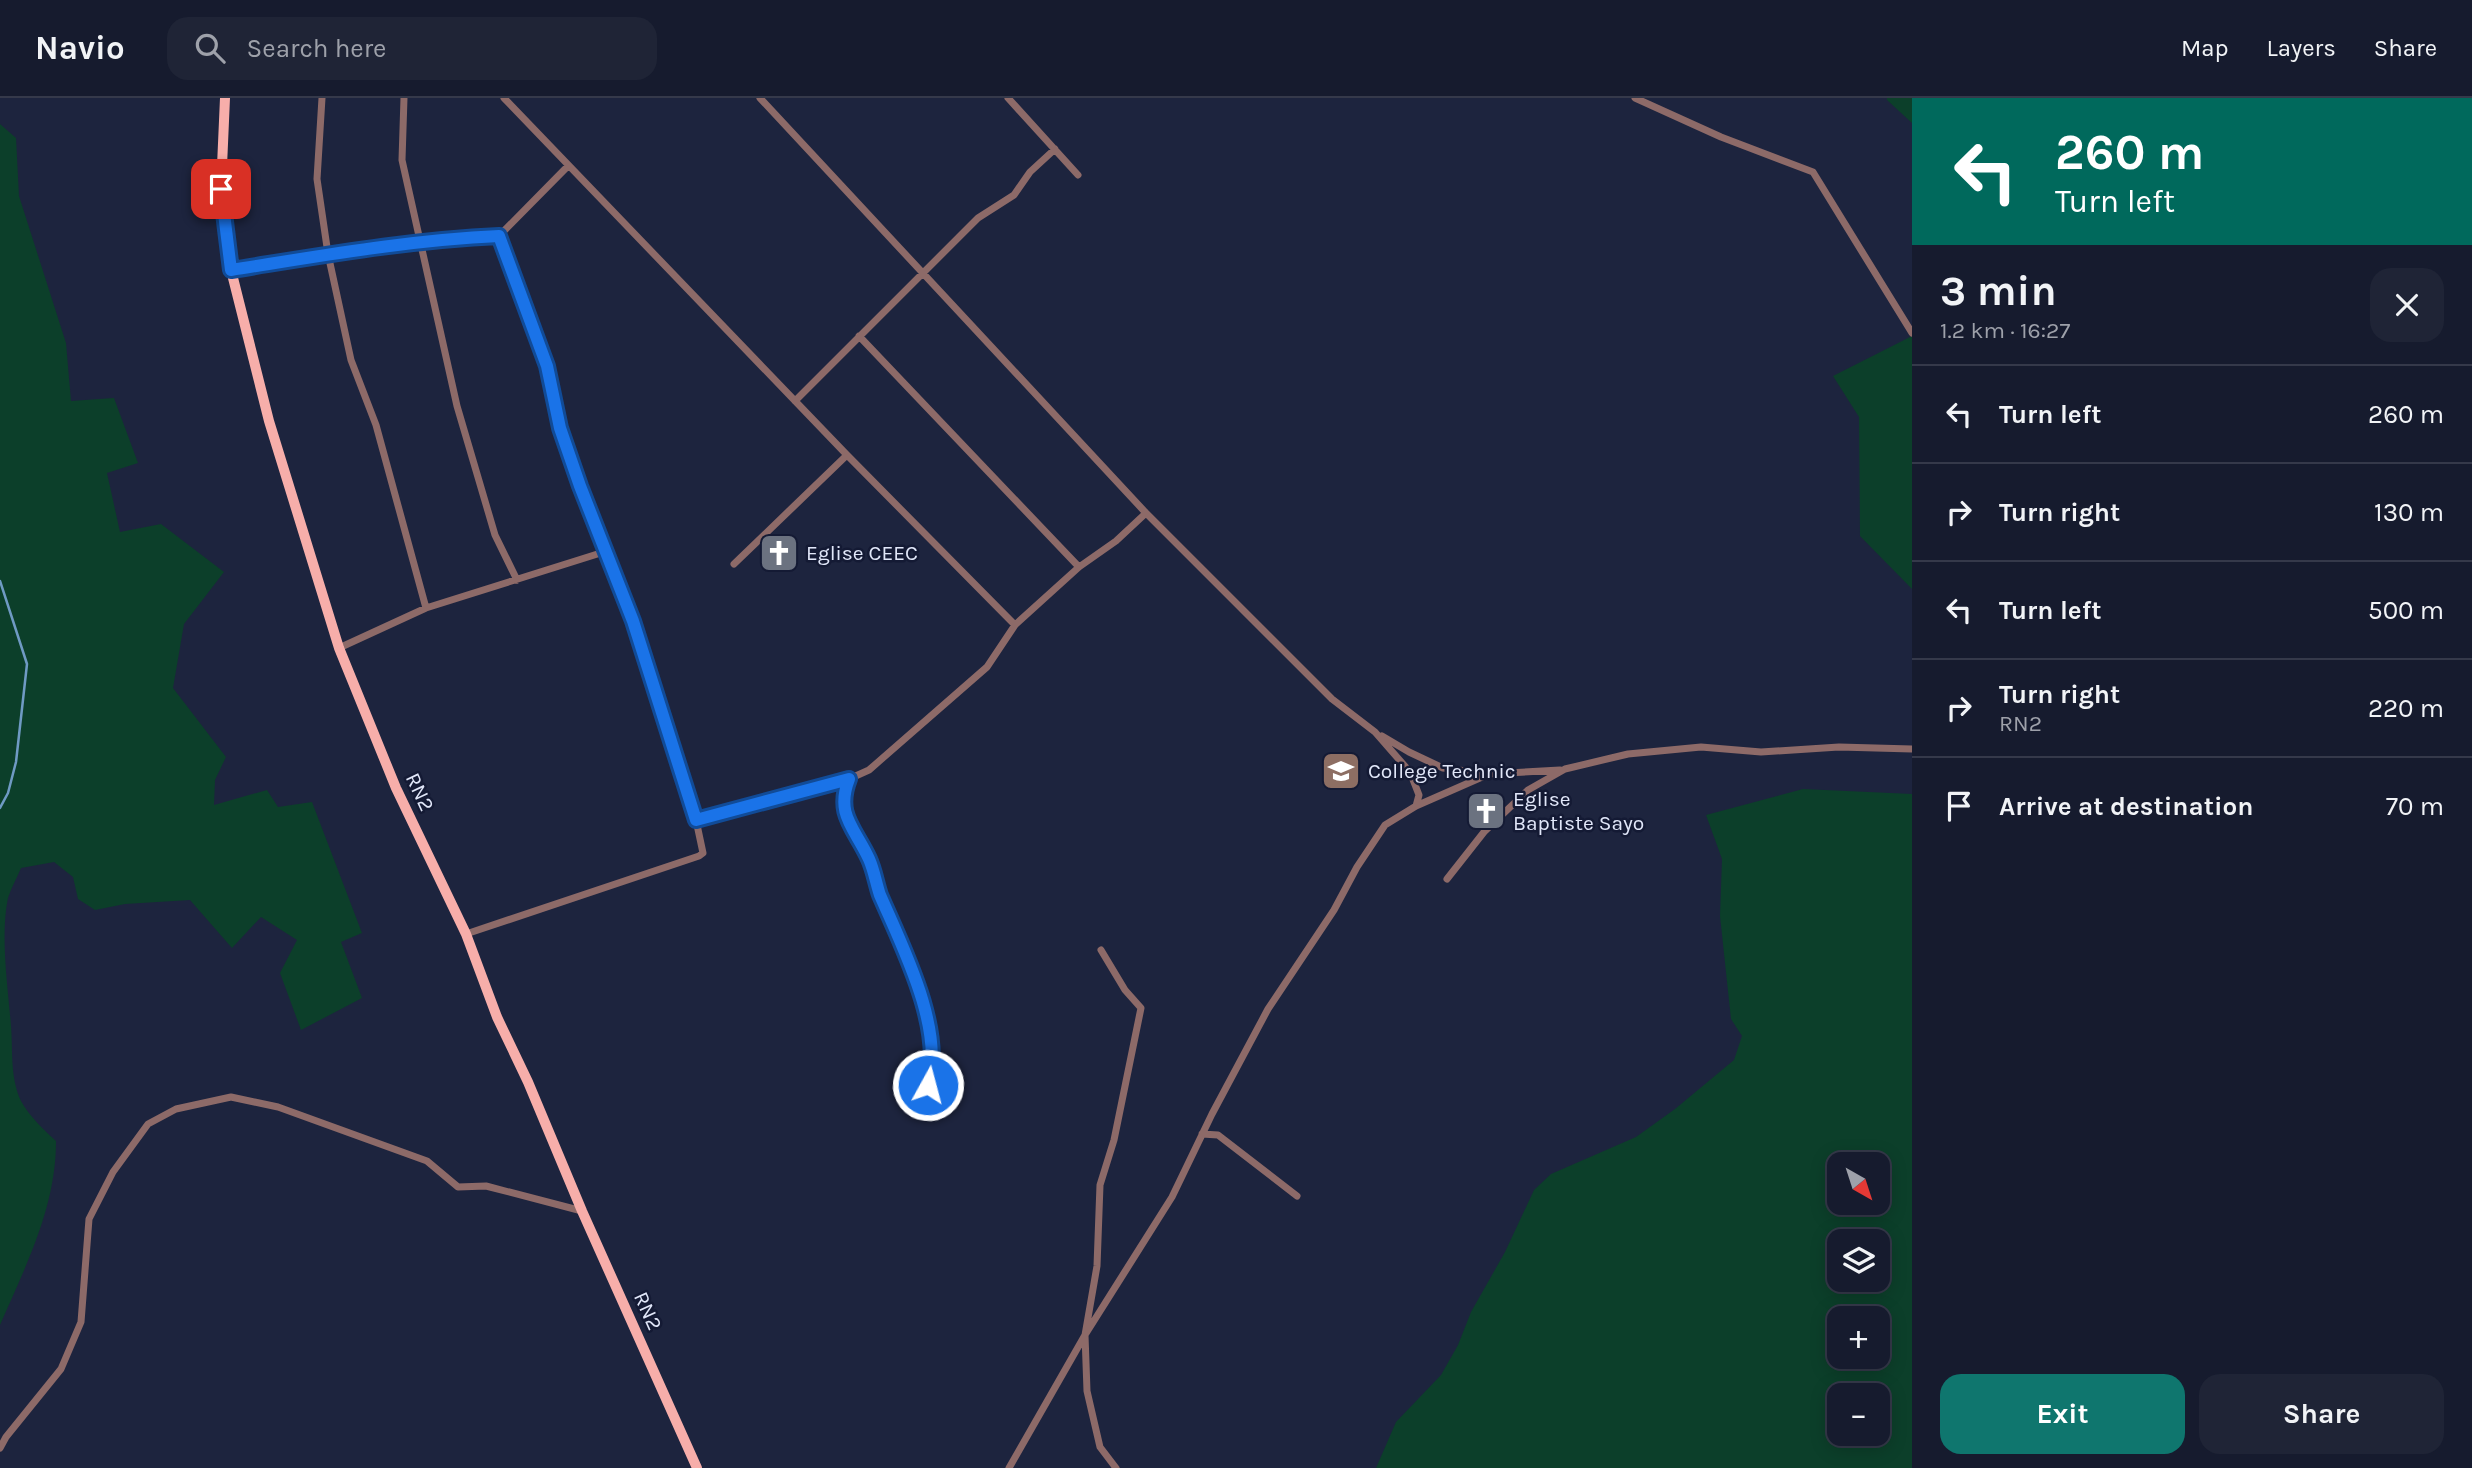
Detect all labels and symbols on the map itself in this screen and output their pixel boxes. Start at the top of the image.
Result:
pin [191,159,251,219]
church icon: Eglise CEEC [758,532,800,574]
place label: Eglise CEEC [806,541,918,565]
school or university icon: College Technic [1320,750,1362,792]
place label: College Technic [1368,759,1516,783]
street label: RN2 [401,769,439,815]
place label: Eglise Baptiste Sayo [1513,787,1644,835]
church icon: Eglise Baptiste Sayo [1465,790,1507,832]
position arrow [891,1048,965,1122]
north arrow [1827,1152,1890,1214]
street label: RN2 [629,1288,667,1334]

